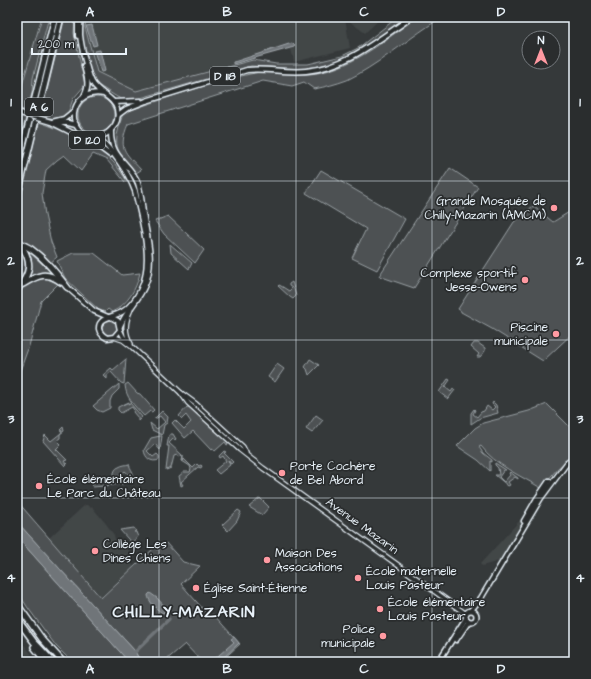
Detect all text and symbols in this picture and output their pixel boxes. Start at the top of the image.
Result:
text: A [86,3,95,21]
text: B [222,3,232,21]
text: C [359,3,369,21]
text: D [497,3,506,21]
scale bar [32,30,126,56]
north arrow [521,30,561,70]
text: N [538,33,545,48]
text: 200 m [38,36,75,53]
road number: D 118 [210,67,240,85]
text: 1 [10,93,12,111]
text: 1 [579,93,581,111]
road number: A 6 [25,98,53,116]
road number: D 120 [69,131,105,149]
place label: Grande Mosquée de Chilly-Mazarin (AMCM) [425,193,547,225]
marker: Grande Mosquée de Chilly-Mazarin (AMCM) [549,203,559,213]
text: 2 [6,252,15,270]
text: 2 [575,252,584,270]
place label: Complexe sportif Jesse-Owens [421,265,518,296]
marker: Complexe sportif Jesse-Owens [520,275,530,285]
place label: Piscine municipale [494,319,549,350]
marker: Piscine municipale [551,329,561,339]
text: 3 [7,410,15,428]
text: 3 [576,410,584,428]
place label: Porte Cochère de Bel Abord [290,458,376,489]
marker: Porte Cochère de Bel Abord [277,468,287,478]
place label: École élémentaire Le Parc du Château [47,471,161,502]
marker: École élémentaire Le Parc du Château [34,481,44,491]
street label: Avenue Mazarin [322,494,402,558]
place label: Collège Les Dines Chiens [103,536,171,567]
place label: Maison Des Associations [275,545,342,576]
marker: Collège Les Dines Chiens [90,546,100,556]
marker: Maison Des Associations [262,555,272,565]
place label: École maternelle Louis Pasteur [366,563,457,594]
text: 4 [7,569,16,587]
text: 4 [576,569,585,587]
marker: École maternelle Louis Pasteur [353,573,363,583]
place label: Église Saint-Étienne [204,580,308,598]
marker: Église Saint-Étienne [191,583,201,593]
place label: École élémentaire Louis Pasteur [388,594,486,625]
district label: CHILLY-MAZARIN [112,601,256,623]
marker: École élémentaire Louis Pasteur [375,604,385,614]
place label: Police municipale [321,621,376,652]
marker: Police municipale [378,631,388,641]
text: A [86,660,95,678]
text: B [222,660,232,678]
text: C [359,660,369,678]
text: D [497,660,506,678]

